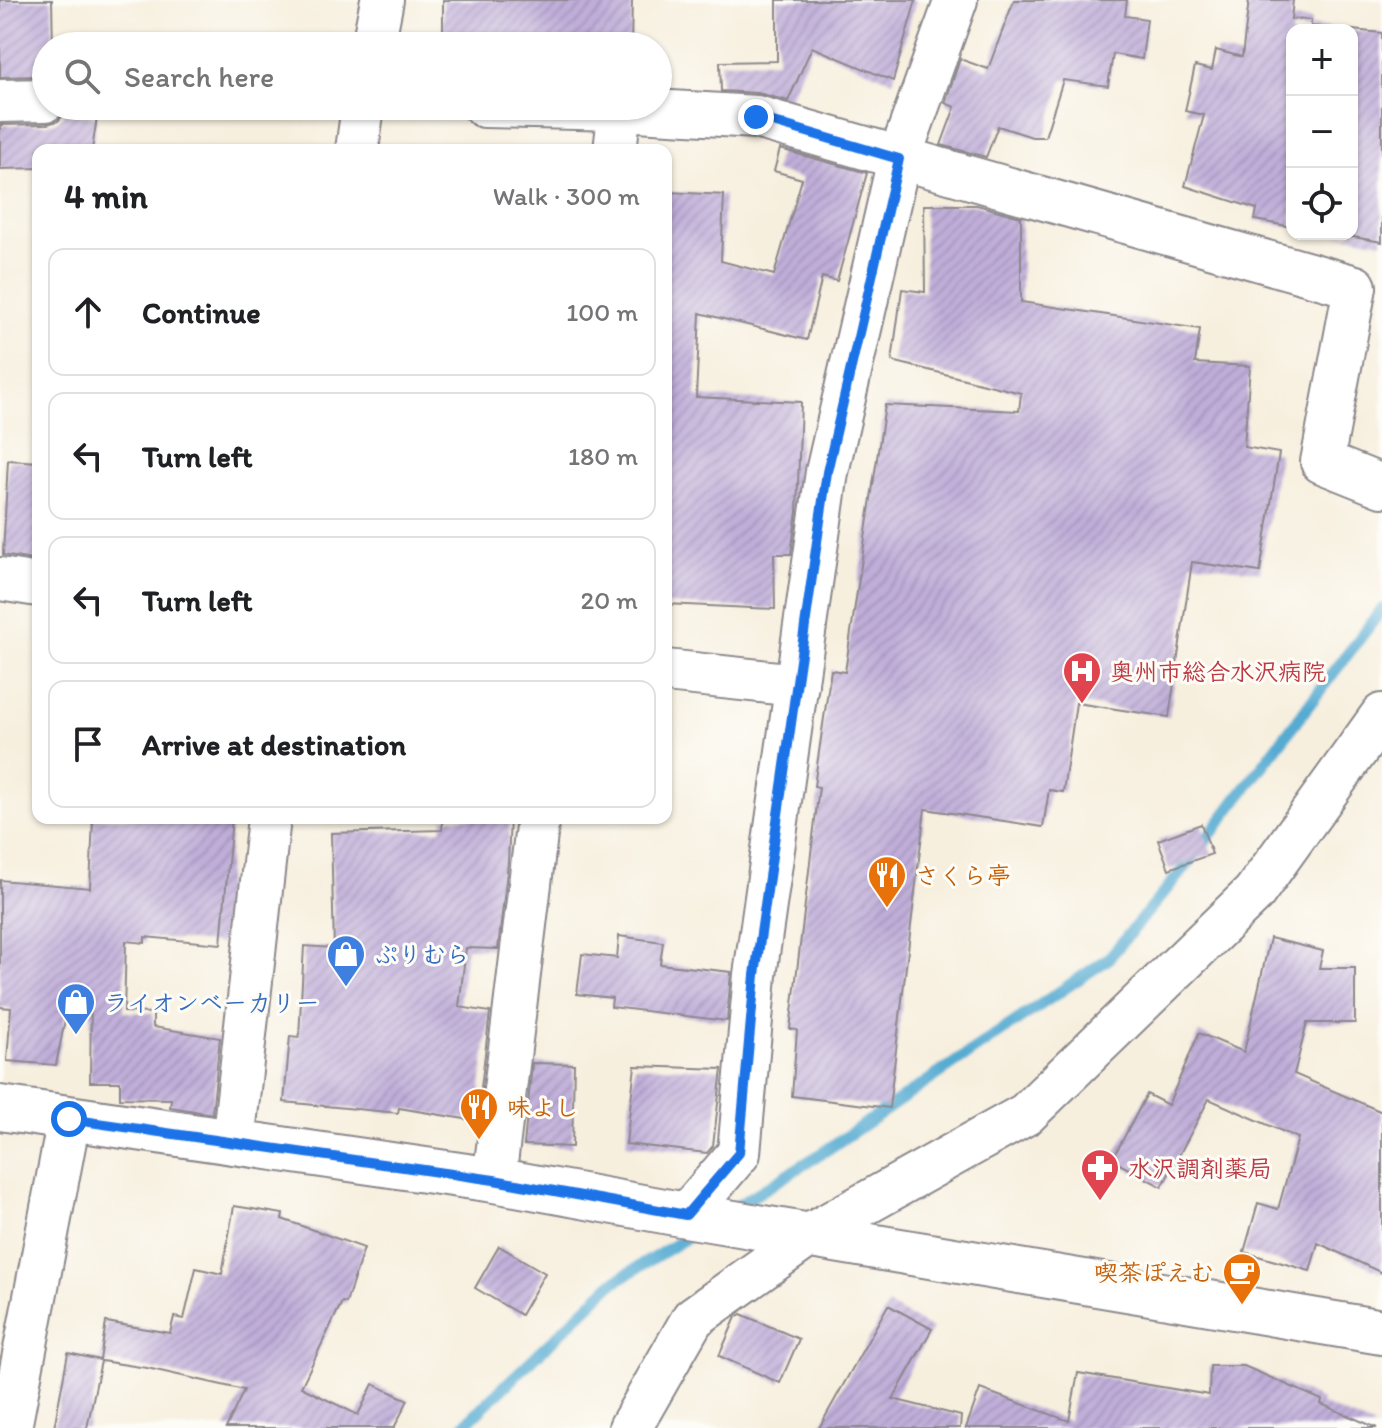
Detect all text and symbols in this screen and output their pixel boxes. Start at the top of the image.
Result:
map controls [1286,24,1358,240]
button: + [1286,24,1358,96]
search box [32,32,672,120]
icon: search [60,54,104,98]
text: Search here [124,58,274,95]
button: − [1286,96,1358,168]
route end [738,99,774,135]
button: locate [1286,168,1358,240]
text: 4 min [64,176,148,217]
text: Walk · 300 m [493,180,640,212]
icon: ahead [66,290,110,334]
text: Continue [142,294,261,331]
text: 100 m [566,296,638,328]
icon: left [66,434,110,478]
text: Turn left [142,438,253,475]
text: 180 m [568,440,638,472]
icon: left [66,578,110,622]
text: Turn left [142,582,253,619]
text: 20 m [581,584,638,616]
hospital icon: 奥州市総合水沢病院 [1061,650,1103,705]
place label: 奥州市総合水沢病院 [1110,657,1326,686]
icon: arrive [66,722,110,766]
text: Arrive at destination [142,726,406,763]
restaurant icon: さくら亭 [866,854,908,909]
place label: さくら亭 [915,861,1011,890]
shop icon: ぷりむら [325,933,367,988]
place label: ぷりむら [374,940,470,969]
shop icon: ライオンベーカリー [55,981,97,1036]
place label: ライオンベーカリー [104,988,320,1017]
restaurant icon: 味よし [458,1086,500,1141]
place label: 味よし [507,1093,579,1122]
route start [51,1101,87,1137]
pharmacy icon: 水沢調剤薬局 [1079,1147,1121,1202]
place label: 水沢調剤薬局 [1128,1154,1272,1183]
cafe icon: 喫茶ぽえむ [1221,1251,1263,1306]
place label: 喫茶ぽえむ [1094,1258,1214,1287]

